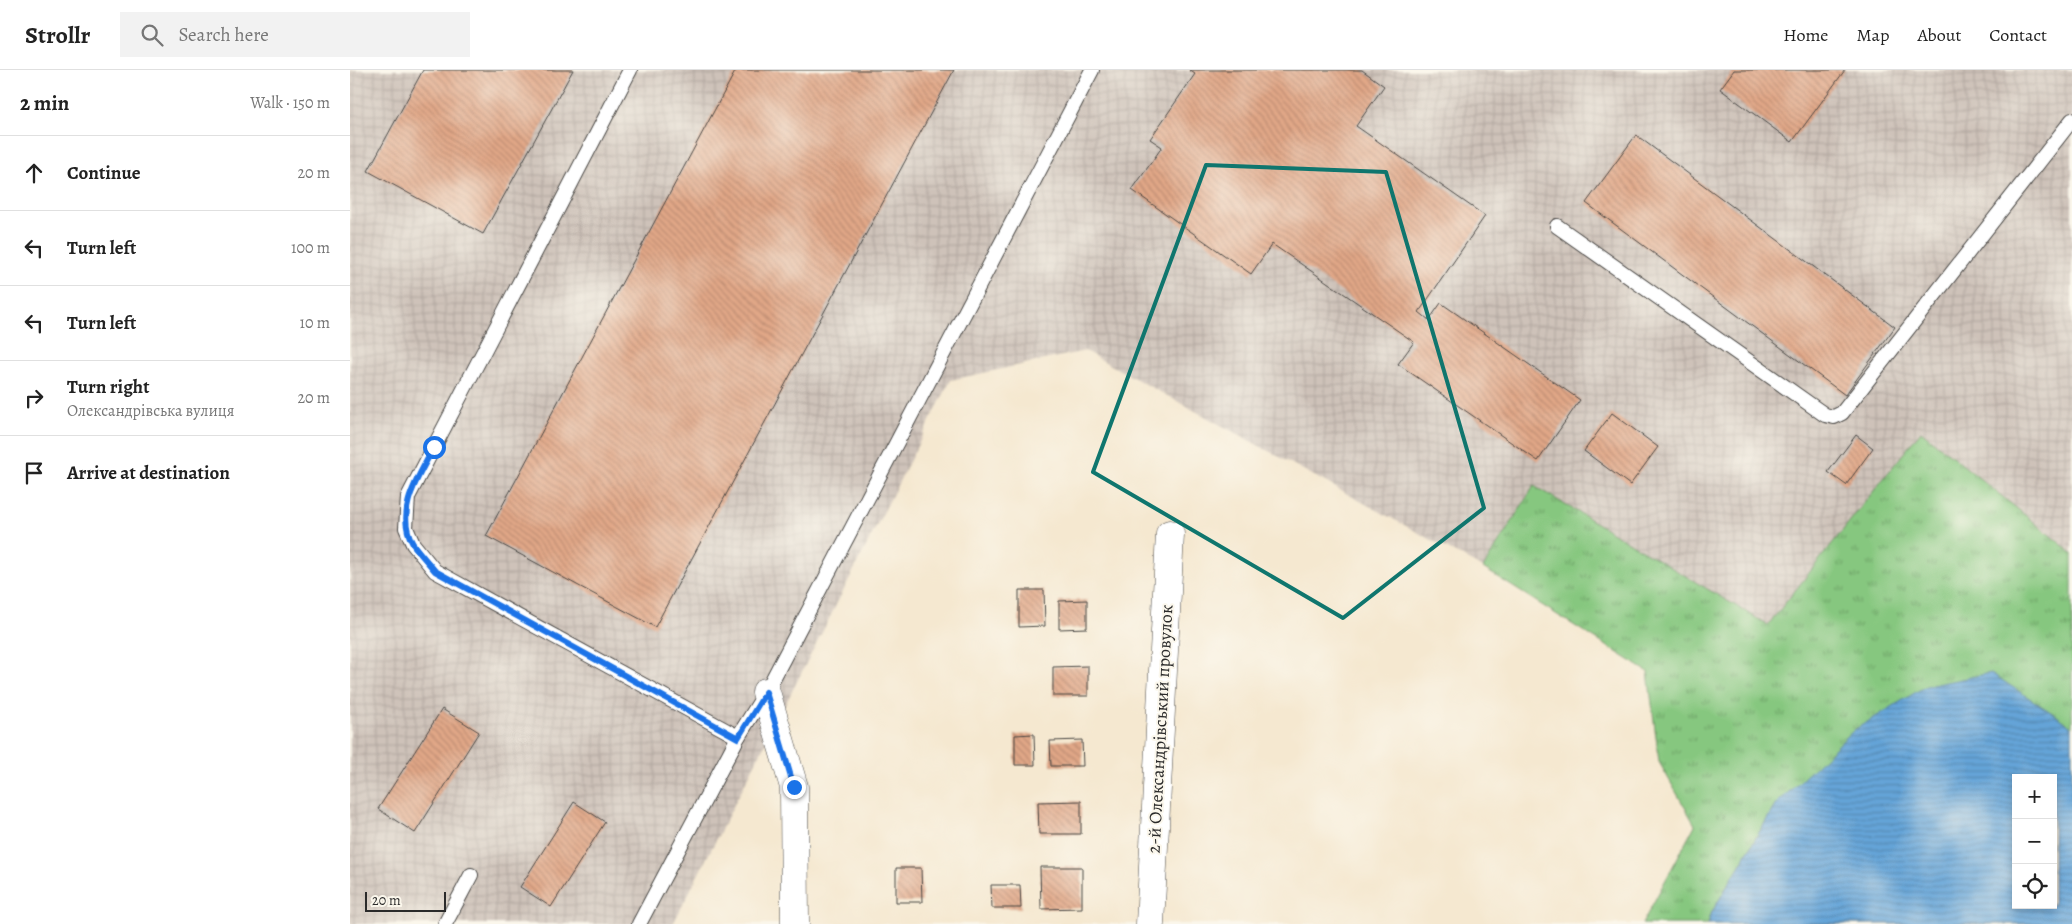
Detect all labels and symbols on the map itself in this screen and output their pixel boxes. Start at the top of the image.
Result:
route start [423,436,446,459]
street label: 2-й Олександрівський провулок [1142,604,1178,854]
route end [783,776,806,799]
scale bar [365,889,446,912]

